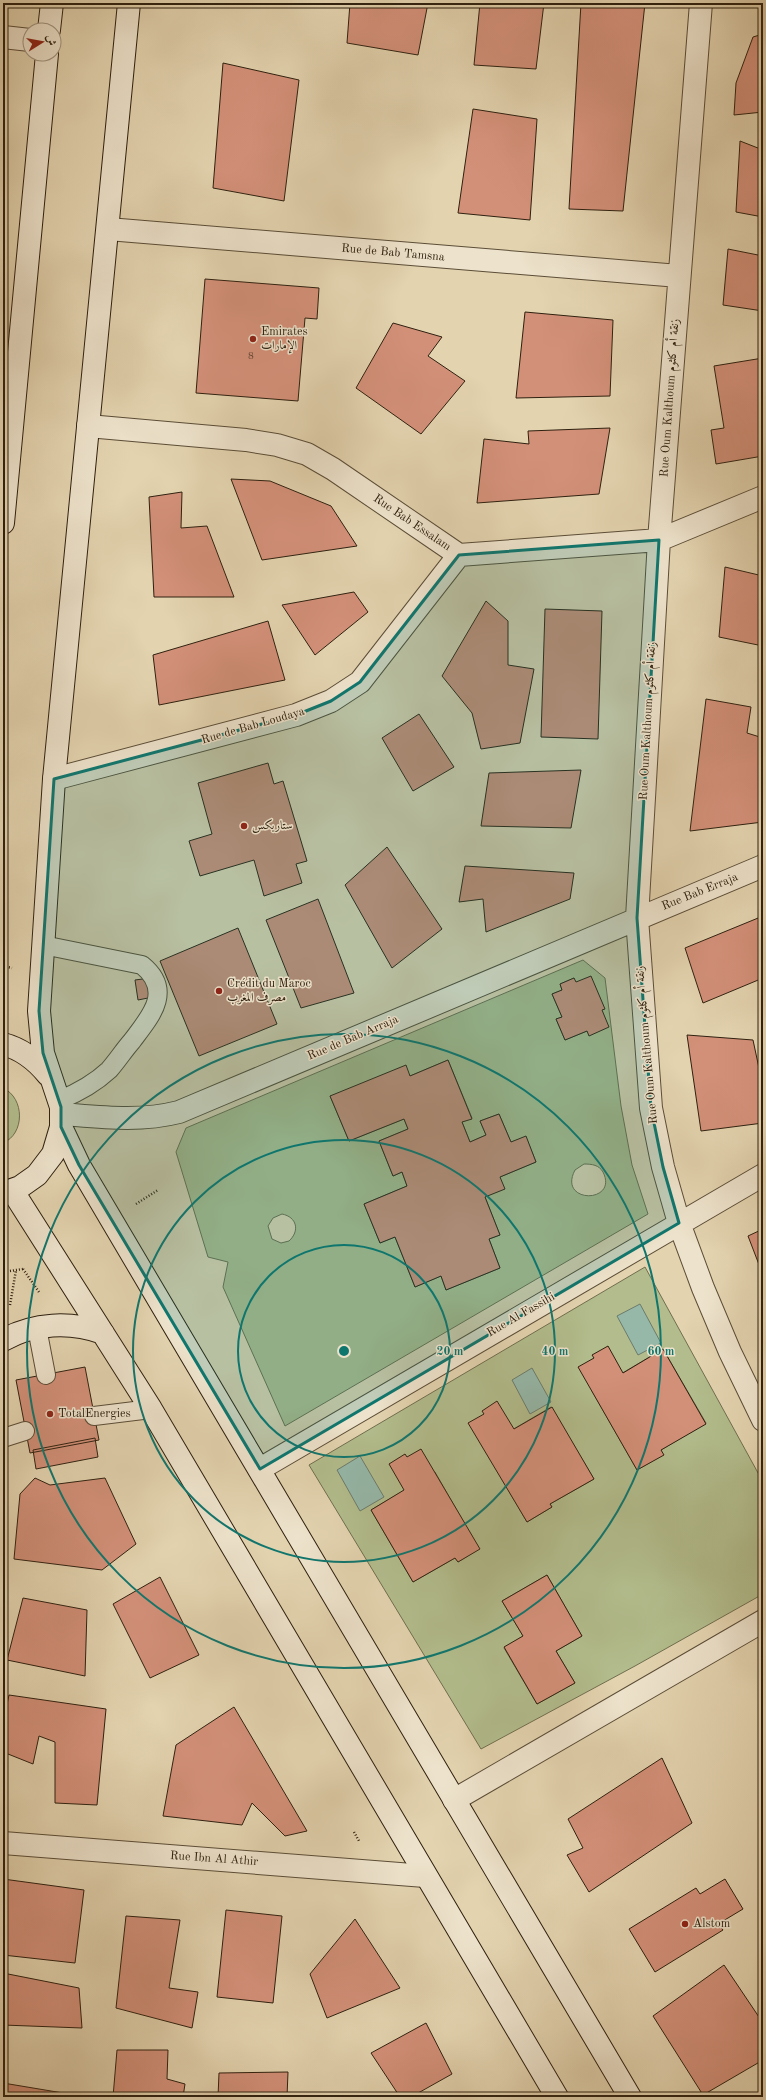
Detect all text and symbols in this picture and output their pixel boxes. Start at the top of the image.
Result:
north arrow [22,22,62,62]
text: ش [44,34,57,47]
street label: Rue de Bab Tamsna [341,243,445,264]
street label: Rue Oum Kalthoum زنقة أم كلثوم [655,318,686,478]
place label: Emirates الإمارات [261,326,308,354]
marker: Emirates الإمارات [248,334,258,344]
house number: 8 [248,351,254,361]
street label: Rue Bab Essalam [371,493,453,554]
street label: Rue Oum Kalthoum زنقة أم كلثوم [635,641,662,801]
street label: Rue de Bab Loudaya [200,705,306,747]
place label: ستاربكس [252,819,293,834]
marker: ستاربكس [239,821,249,831]
street label: Rue Bab Erraja [660,871,740,913]
street label: Rue Oum Kalthoum زنقة أم كلثوم [631,965,664,1125]
place label: Crédit du Maroc مصرف المغرب [227,978,311,1005]
marker: Crédit du Maroc مصرف المغرب [214,986,224,996]
street label: Rue de Bab Arraja [306,1013,400,1063]
street label: Rue Al Fassihi [485,1291,557,1339]
centre of rings [337,1344,351,1358]
text: 20 m [437,1346,464,1358]
text: 40 m [542,1346,569,1358]
text: 60 m [648,1346,675,1358]
place label: TotalEnergies [58,1408,131,1420]
marker: TotalEnergies [45,1409,55,1419]
street label: Rue Ibn Al Athir [169,1850,259,1868]
place label: Alstom [693,1918,731,1930]
marker: Alstom [680,1919,690,1929]

